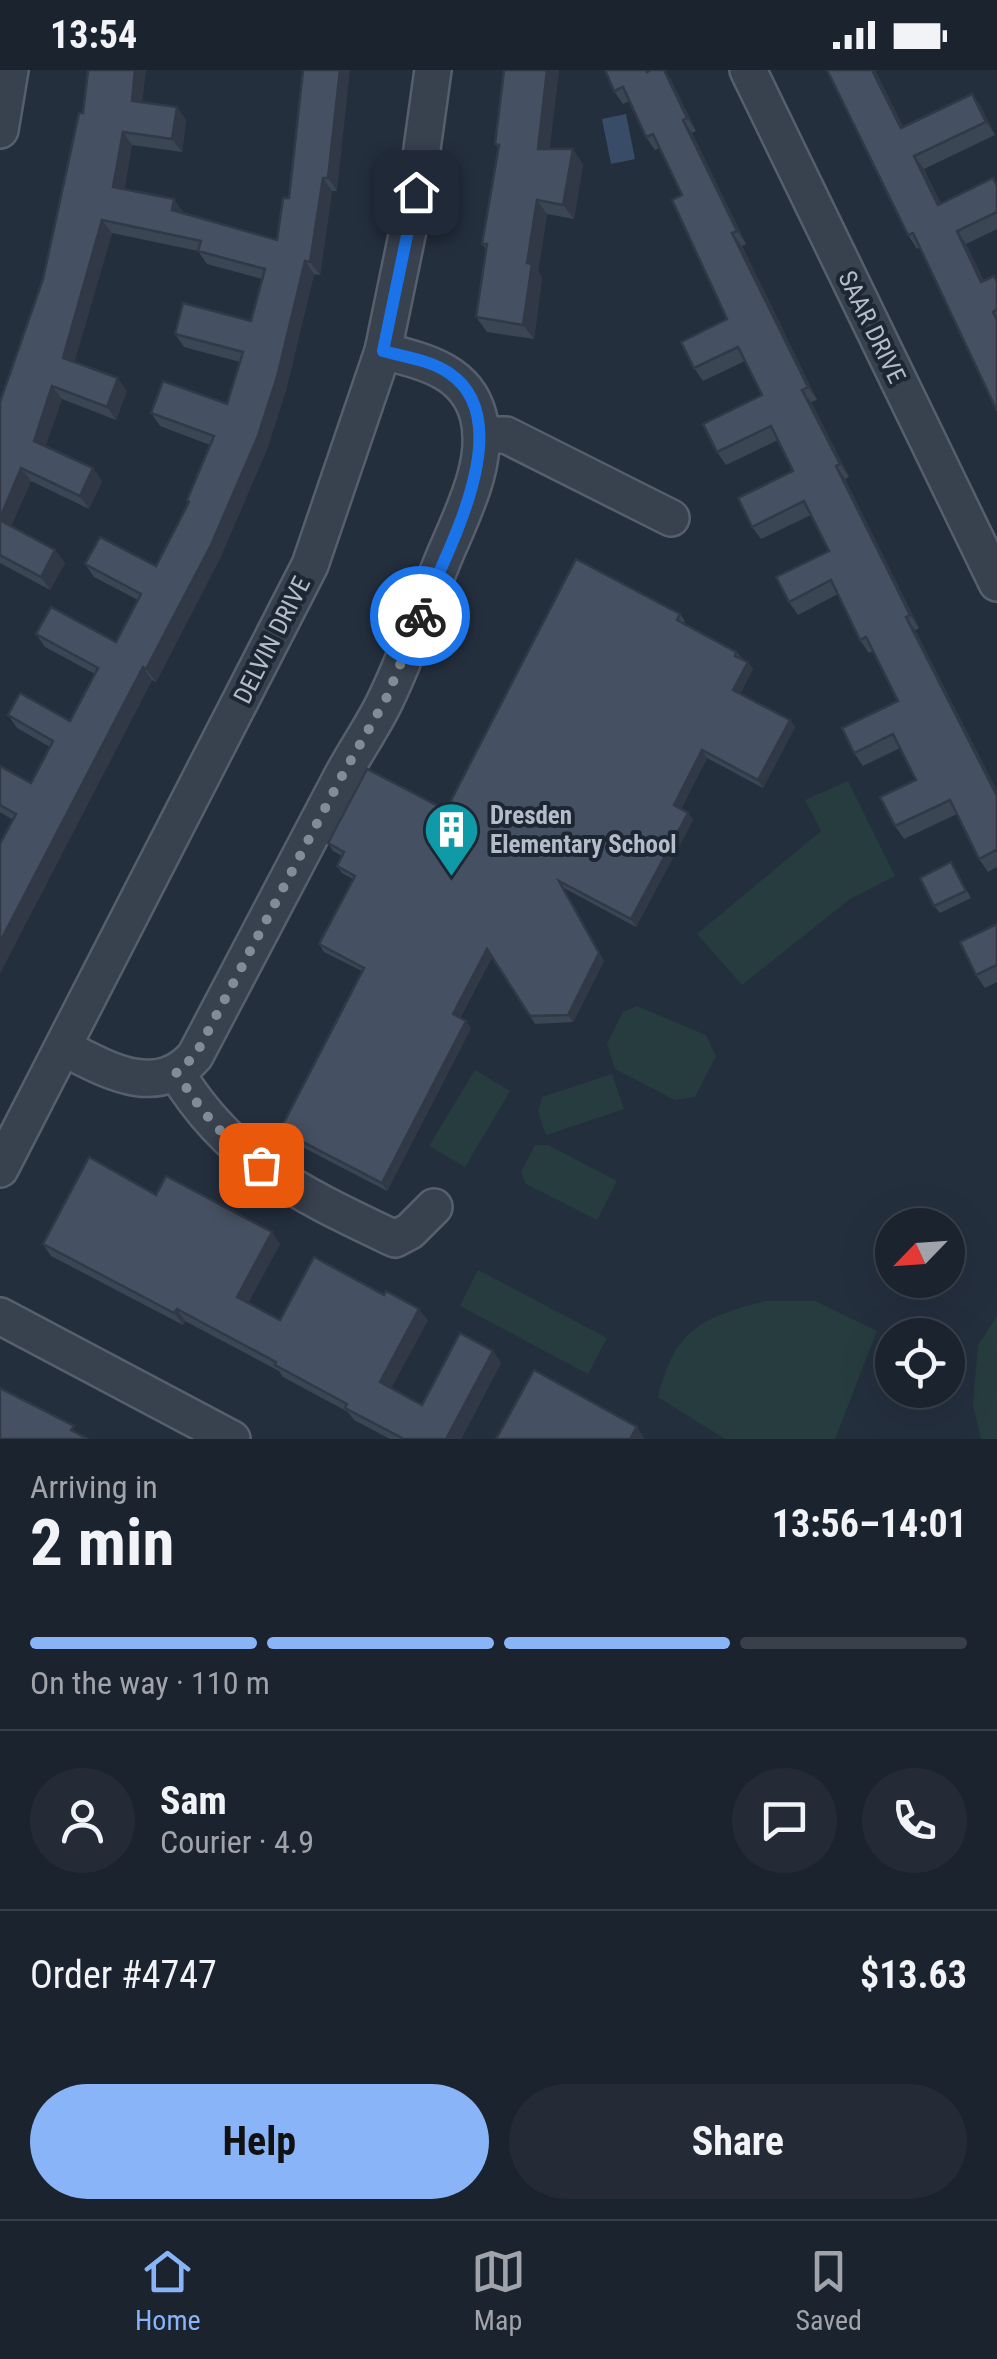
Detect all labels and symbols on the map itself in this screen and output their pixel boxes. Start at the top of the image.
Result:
pin [374,150,459,235]
street label: SAAR DRIVE [832,266,912,388]
courier [370,566,470,666]
street label: DELVIN DRIVE [228,572,316,708]
building icon: Dresden Elementary School [421,799,481,878]
place label: Dresden Elementary School [490,801,677,859]
pin [219,1123,304,1208]
north arrow [875,1208,965,1298]

